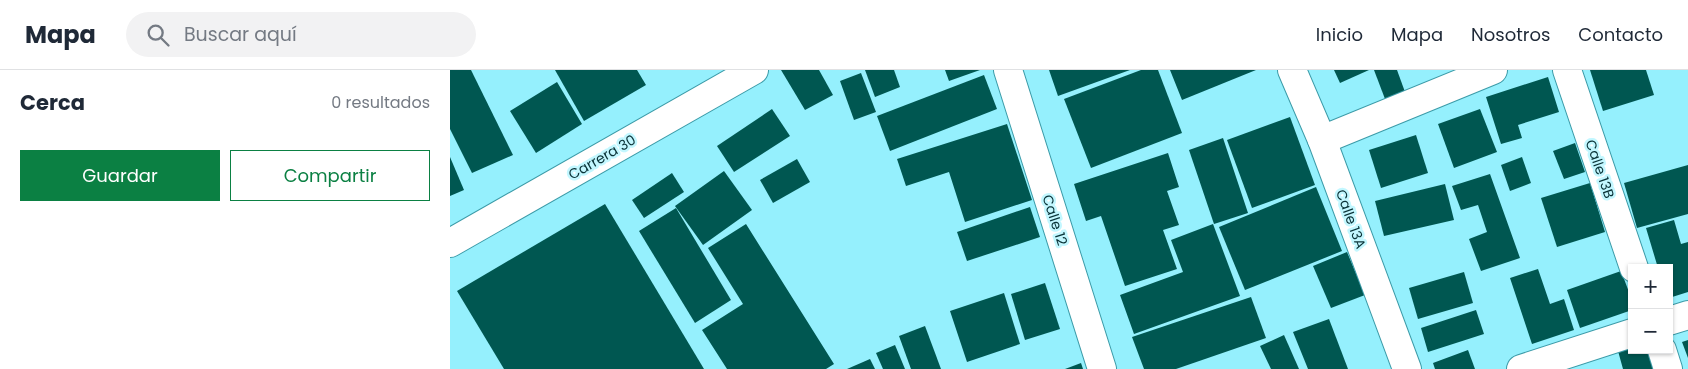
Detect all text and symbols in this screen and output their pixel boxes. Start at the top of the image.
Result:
search box [126,12,476,57]
text: Mapa [25,18,96,51]
icon: search [144,21,172,49]
text: Buscar aquí [184,21,297,48]
text: Inicio [1316,22,1363,47]
text: Mapa [1391,22,1443,47]
text: Nosotros [1471,22,1550,47]
text: Contacto [1578,22,1663,47]
text: Cerca [20,88,85,117]
text: 0 resultados [331,91,430,114]
street label: Carrera 30 [565,130,639,184]
street label: Calle 13B [1581,137,1619,201]
button: Guardar [20,150,220,201]
button: Compartir [230,150,430,201]
street label: Calle 13A [1331,187,1371,251]
street label: Calle 12 [1037,192,1073,248]
map controls [1628,264,1673,354]
button: + [1628,264,1673,309]
button: − [1628,309,1673,354]

